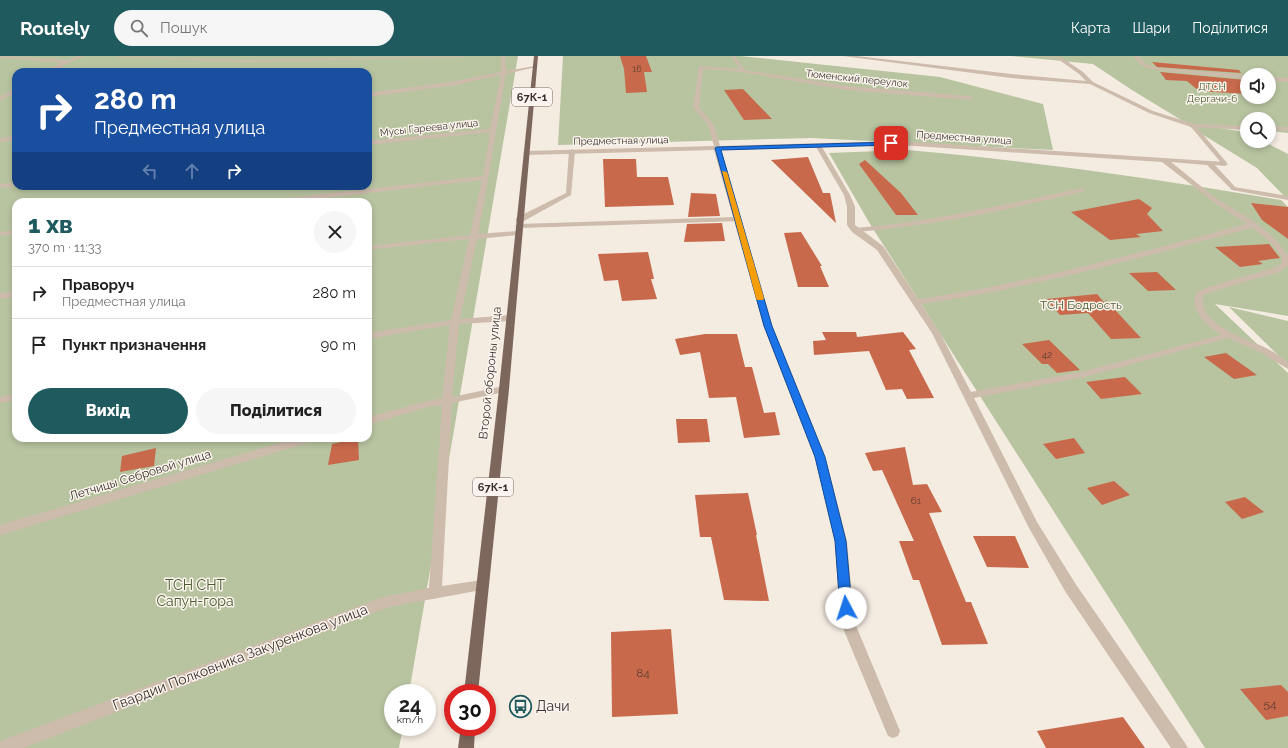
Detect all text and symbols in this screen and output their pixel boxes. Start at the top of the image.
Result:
search box [114,10,394,46]
text: Routely [20,17,90,39]
icon: search [128,17,150,39]
text: Пошук [160,19,208,37]
text: Карта [1071,20,1110,36]
text: Шари [1132,20,1170,36]
text: Поділитися [1192,20,1268,36]
house number: 16 [632,64,642,74]
street label: Тюменский переулок [805,68,909,89]
map controls [1240,68,1276,148]
button: sound [1240,68,1276,104]
park label: ДТСН Дергачи-6 [1187,81,1237,104]
text: 280 m [94,83,177,116]
icon: right [28,84,80,136]
road number: 67К-1 [512,88,552,106]
button: search [1240,112,1276,148]
text: Предместная улица [94,117,265,138]
street label: Мусы Гареева улица [379,117,479,138]
pin [874,126,908,160]
street label: Предместная улица [916,129,1012,146]
icon: arrive [880,132,902,154]
street label: Предместная улица [573,134,669,147]
icon: left [139,160,161,182]
icon: ahead [181,160,203,182]
icon: right [223,160,245,182]
text: 1 хв [28,210,73,239]
button: close [314,211,356,253]
text: 370 m · 11:33 [28,240,102,255]
text: Праворуч [62,276,134,294]
icon: right [28,282,50,304]
text: 280 m [312,284,356,302]
text: Предместная улица [62,294,186,309]
park label: ТСН Бодрость [1040,298,1122,312]
street label: Второй обороны улица [476,306,504,440]
icon: arrive [28,334,50,356]
text: Пункт призначення [62,336,206,354]
text: 90 m [320,336,356,354]
house number: 42 [1042,349,1052,360]
button: Вихід [28,388,188,434]
button: Поділитися [196,388,356,434]
street label: Летчицы Себровой улица [67,447,213,503]
road number: 67К-1 [473,478,513,496]
house number: 61 [911,495,922,506]
park label: ТСН СНТ Сапун-гора [156,577,234,609]
position arrow [825,587,867,629]
street label: Гвардии Полковника Закуренкова улица [110,601,370,713]
house number: 84 [636,666,650,680]
speed limit sign: 30 [444,684,496,736]
text: 24 [399,693,421,717]
bus stop icon: Дачи [508,693,534,719]
house number: 54 [1263,697,1277,711]
place label: Дачи [536,698,570,714]
text: km/h [397,714,423,725]

